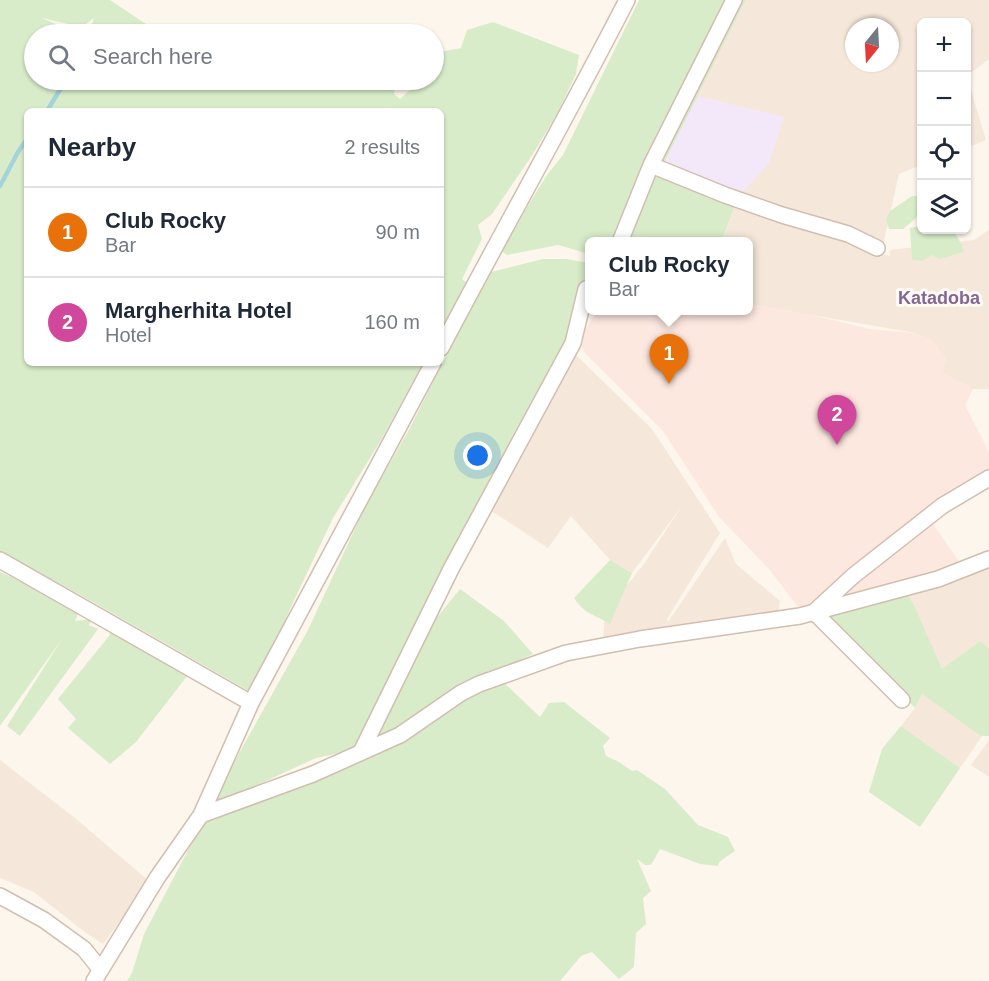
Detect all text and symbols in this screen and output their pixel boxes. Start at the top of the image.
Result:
north arrow [845,18,899,72]
map controls [917,18,971,234]
button: + [917,18,971,72]
search box [24,24,444,90]
icon: search [45,41,78,74]
text: Search here [93,44,213,69]
button: − [917,72,971,126]
button: locate [917,126,971,180]
text: Nearby [48,132,136,162]
text: 2 results [344,136,420,158]
button: layers [917,180,971,234]
text: Club Rocky [105,208,226,233]
text: 1 [62,221,73,243]
text: 90 m [376,221,420,243]
text: Bar [105,234,136,256]
popup [585,237,753,315]
text: Club Rocky [608,252,730,277]
text: Bar [608,278,640,300]
district label: Katadoba [898,288,981,308]
text: Margherhita Hotel [105,298,292,323]
text: 2 [62,311,73,333]
text: 160 m [364,311,420,333]
text: Hotel [105,324,152,346]
pin: 1 [650,334,688,384]
pin: 2 [818,396,856,445]
your location [463,441,492,470]

